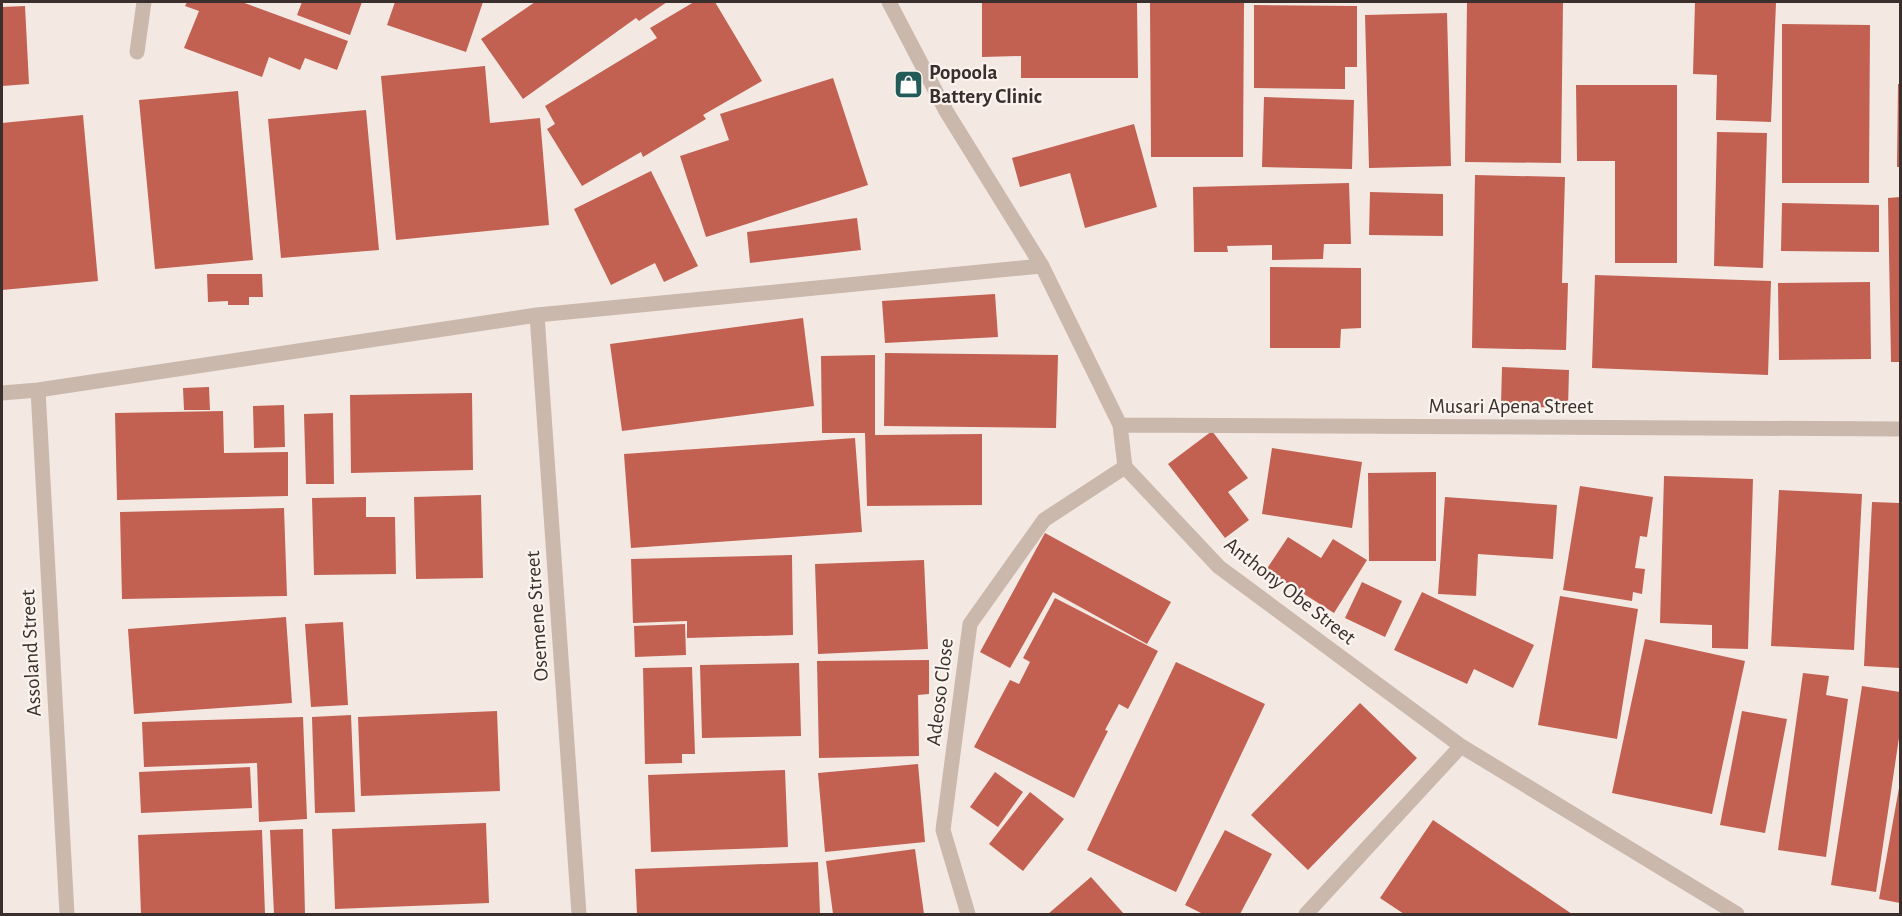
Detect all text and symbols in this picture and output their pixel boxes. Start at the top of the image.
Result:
place label: Popoola Battery Clinic [929,62,1042,107]
shop icon: Popoola Battery Clinic [892,68,924,100]
street label: Musari Apena Street [1429,396,1594,417]
street label: Anthony Obe Street [1220,533,1360,649]
street label: Osemene Street [522,550,552,682]
street label: Assoland Street [17,589,45,717]
street label: Adeoso Close [923,637,957,747]

